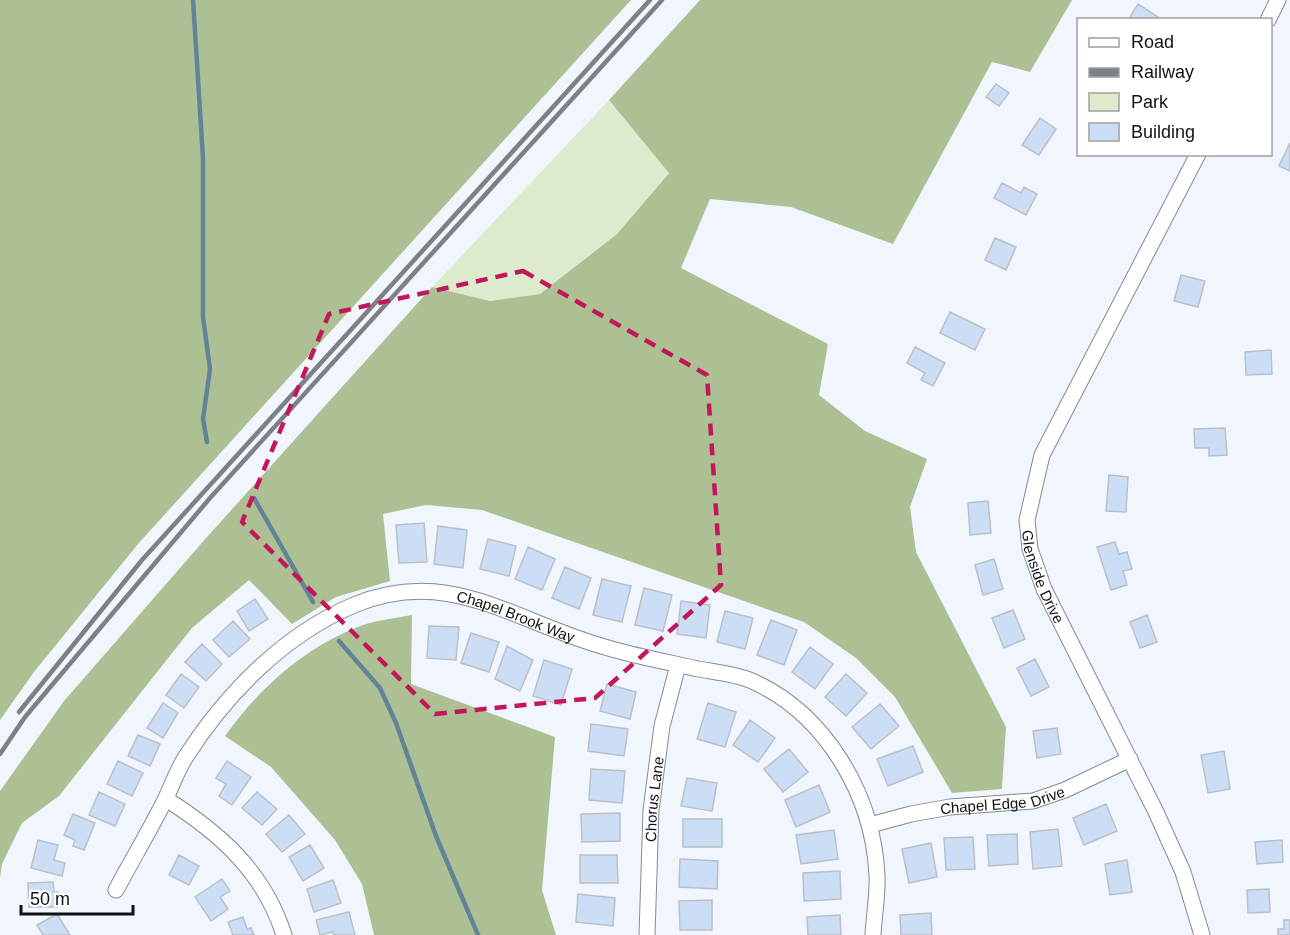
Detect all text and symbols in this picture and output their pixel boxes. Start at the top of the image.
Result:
legend [1077,18,1272,156]
text: Road [1131,32,1174,52]
text: Railway [1131,62,1194,82]
text: Park [1131,92,1169,112]
text: Building [1131,122,1195,142]
street label: Glenside Drive [1020,529,1068,626]
street label: Chapel Brook Way [455,587,578,645]
street label: Chorus Lane [641,755,666,842]
street label: Chapel Edge Drive [939,782,1067,817]
scale bar [21,878,134,916]
text: 50 m [30,889,70,909]

